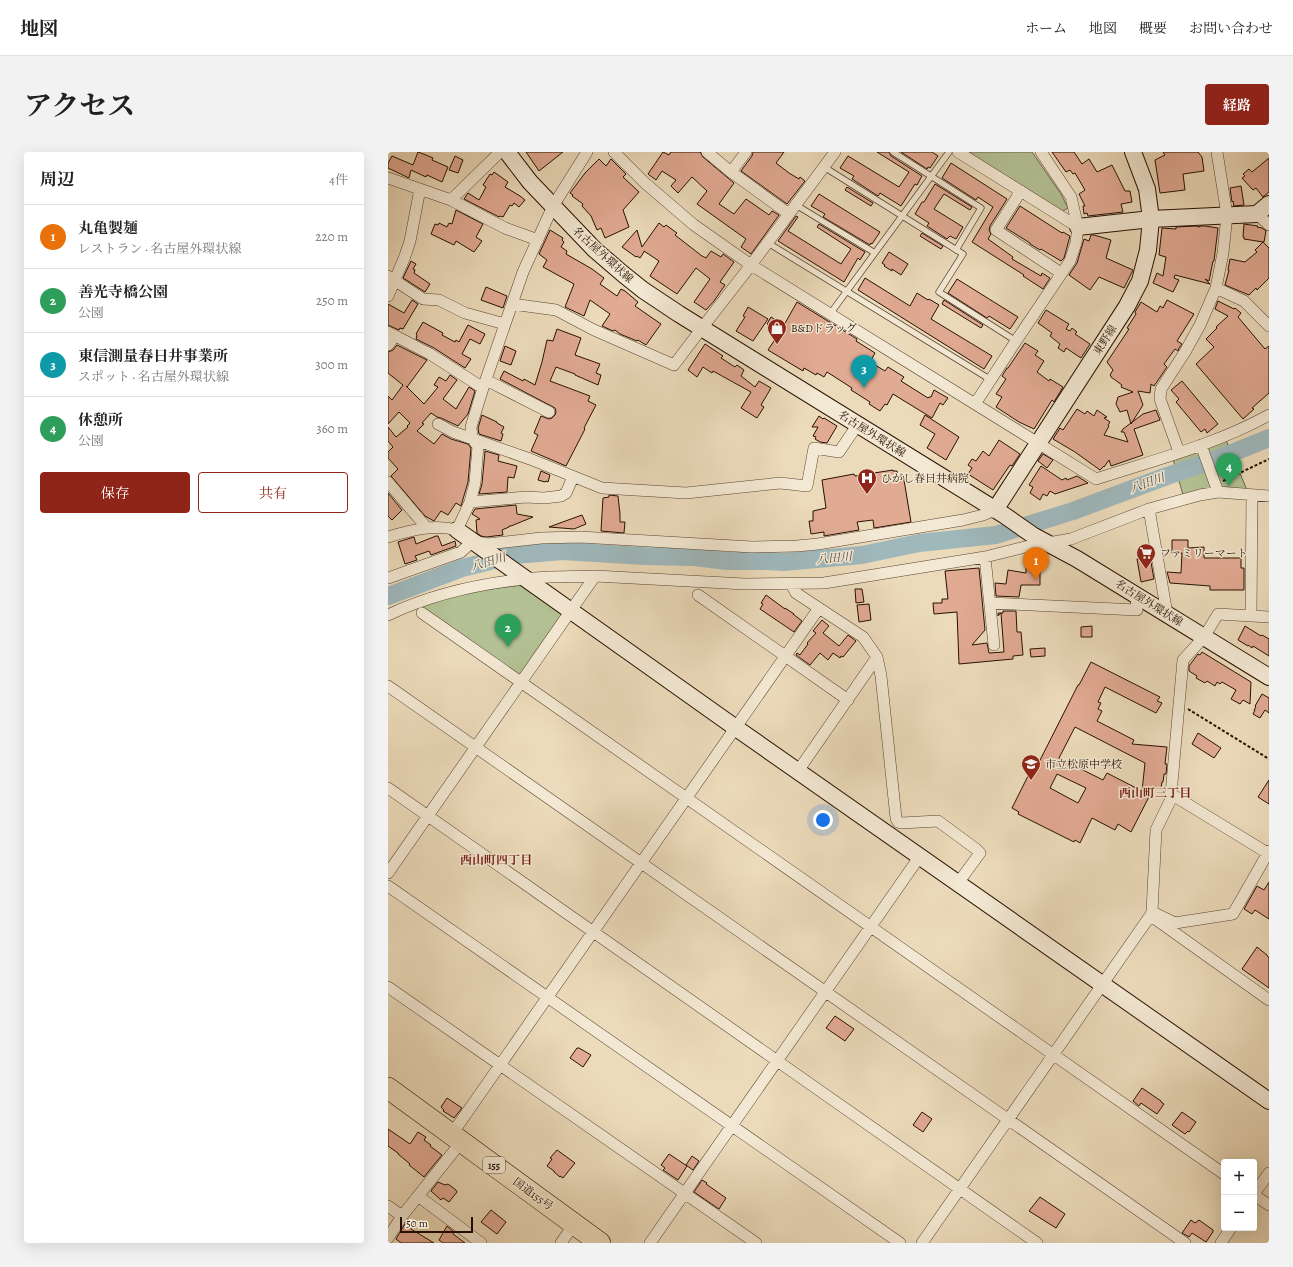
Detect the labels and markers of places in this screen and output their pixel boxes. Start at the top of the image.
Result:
shop icon: B&Dドラッグ [766,317,788,345]
place label: B&Dドラッグ [791,321,857,336]
pin: 3 [851,355,877,388]
pin: 4 [1216,453,1242,486]
hospital icon: ひがし春日井病院 [856,467,878,495]
place label: ひがし春日井病院 [881,471,969,486]
supermarket icon: ファミリーマート [1135,542,1157,570]
place label: ファミリーマート [1160,546,1248,561]
pin: 1 [1023,547,1049,580]
pin: 2 [495,614,521,647]
school or university icon: 市立松原中学校 [1020,753,1042,781]
place label: 市立松原中学校 [1045,757,1122,772]

